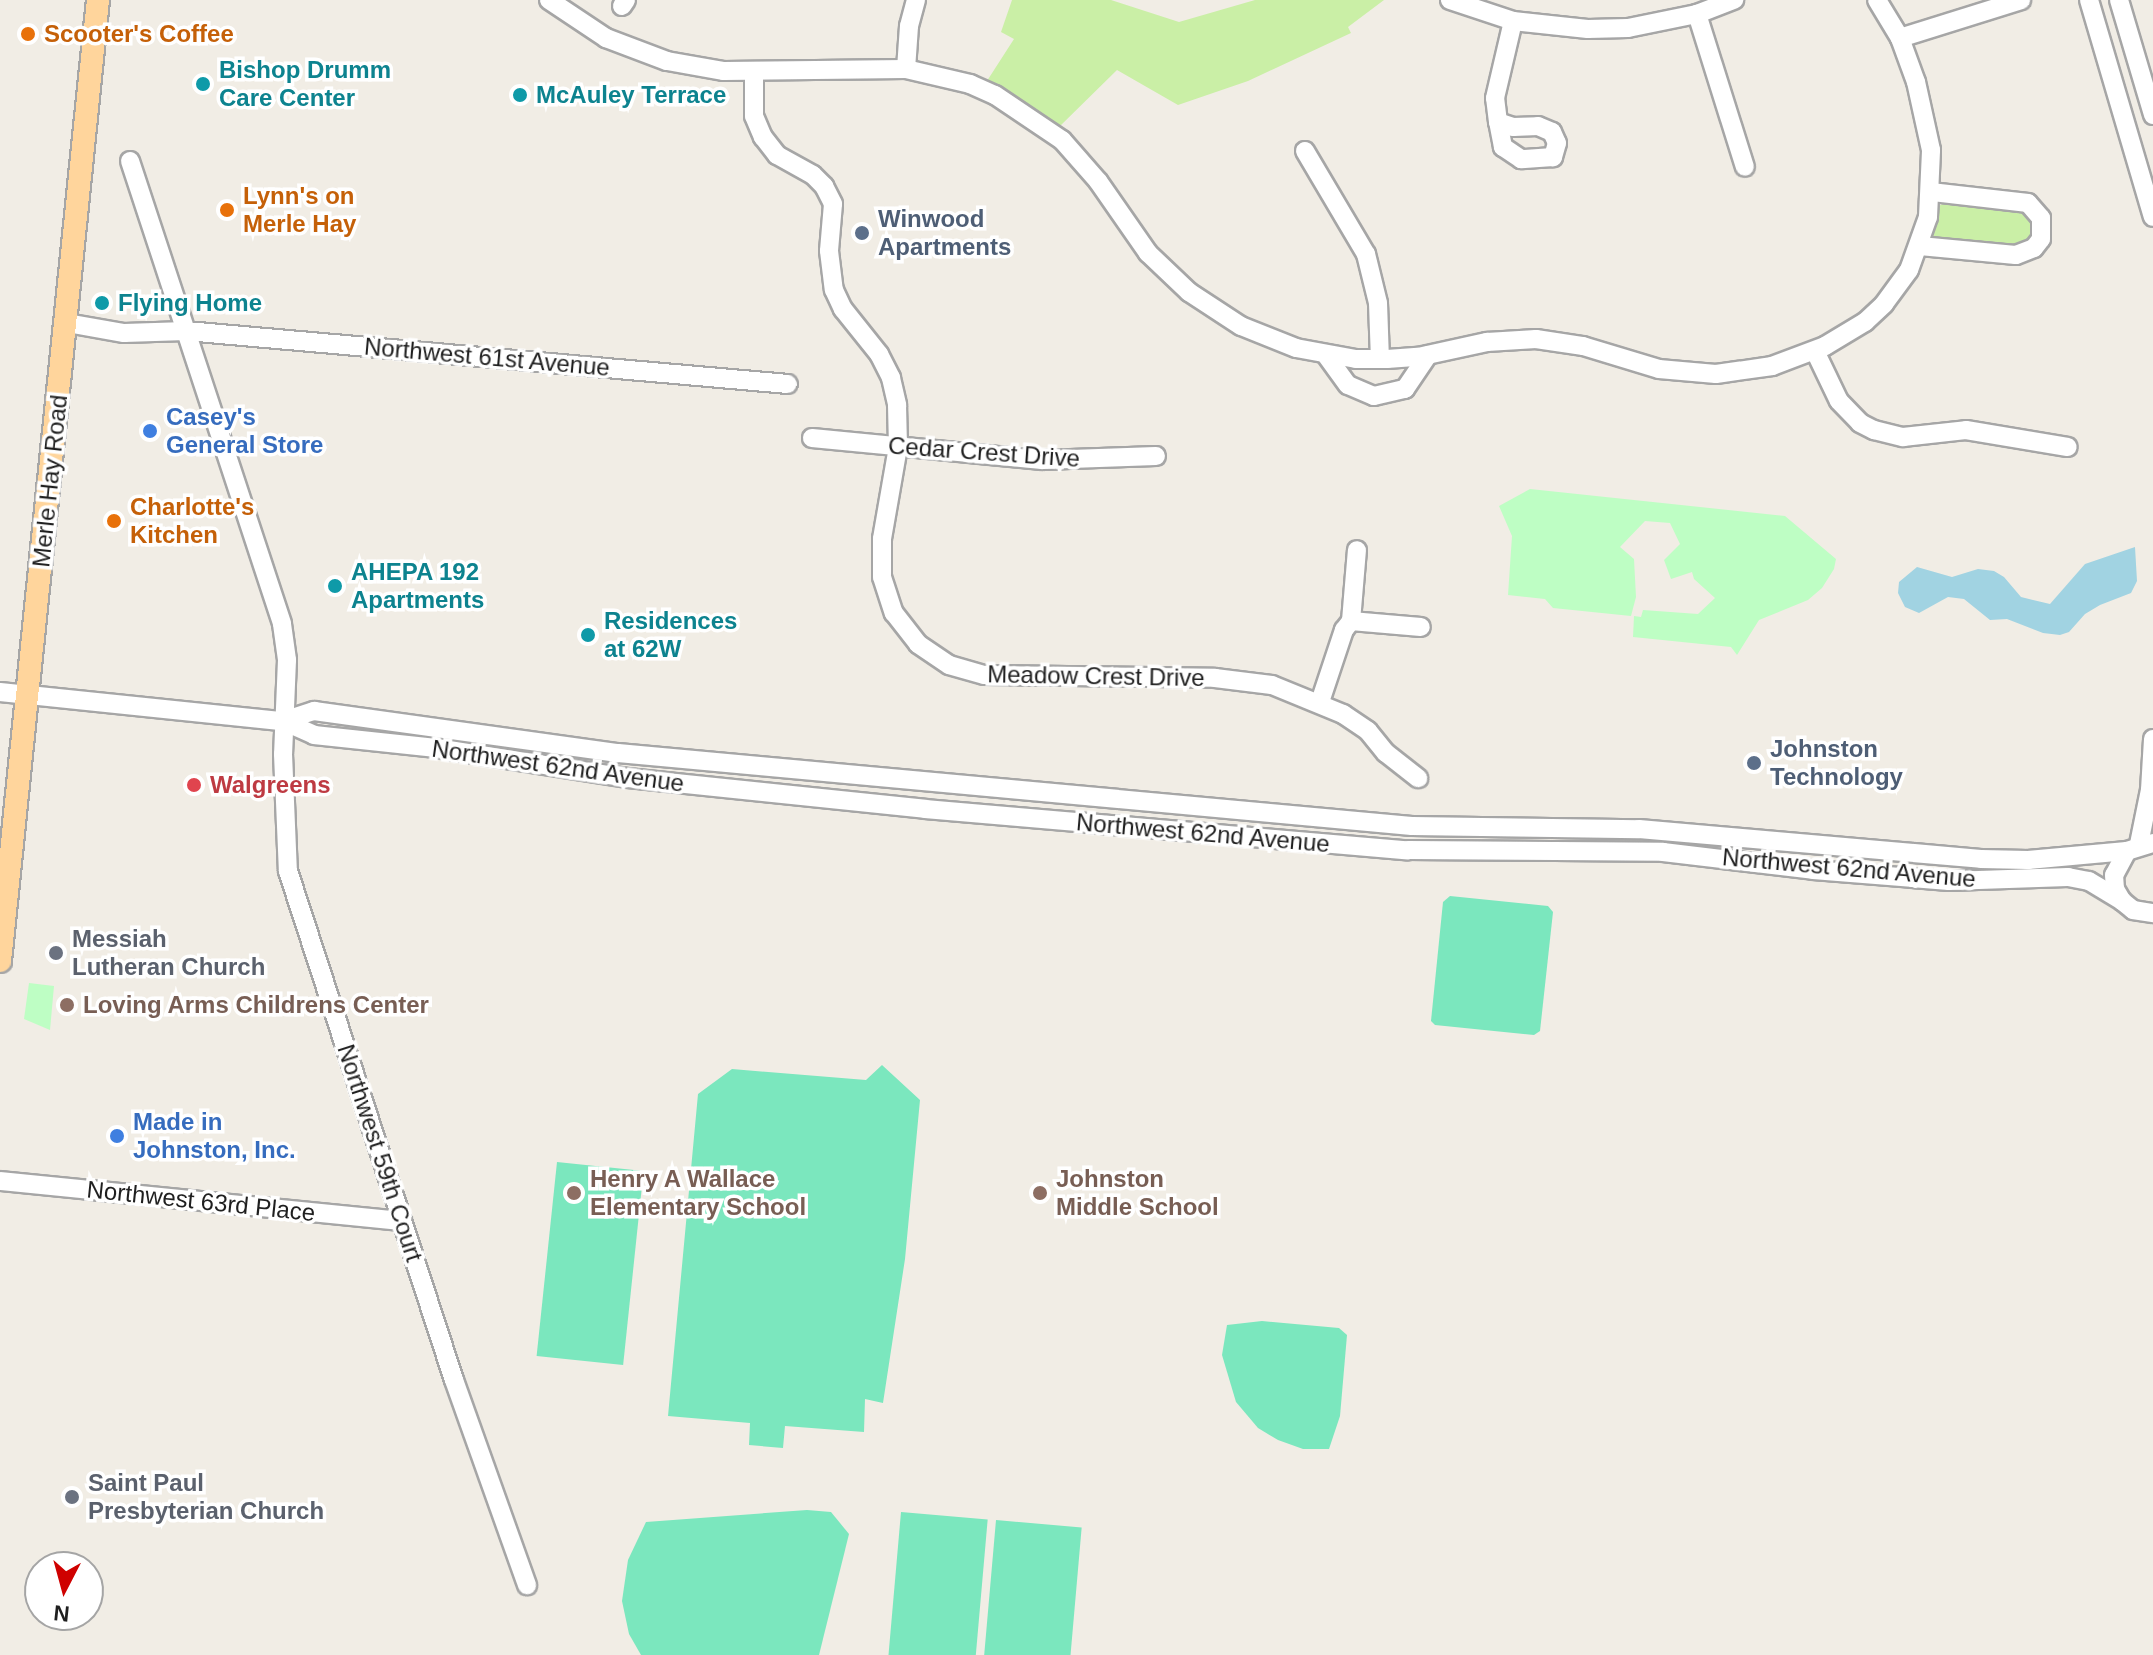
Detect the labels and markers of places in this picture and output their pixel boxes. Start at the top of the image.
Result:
place label: Scooter's Coffee [44,20,234,48]
marker: Scooter's Coffee [19,25,37,43]
place label: Bishop Drumm Care Center [219,56,391,112]
marker: Bishop Drumm Care Center [194,75,212,93]
place label: McAuley Terrace [536,81,726,109]
marker: McAuley Terrace [511,86,529,104]
place label: Lynn's on Merle Hay [243,182,356,238]
marker: Lynn's on Merle Hay [218,201,236,219]
place label: Winwood Apartments [878,205,1011,261]
marker: Winwood Apartments [853,224,871,242]
place label: Flying Home [118,289,262,317]
marker: Flying Home [93,294,111,312]
place label: Casey's General Store [166,403,323,459]
marker: Casey's General Store [141,422,159,440]
place label: Charlotte's Kitchen [130,493,254,549]
marker: Charlotte's Kitchen [105,512,123,530]
place label: AHEPA 192 Apartments [351,558,484,614]
marker: AHEPA 192 Apartments [326,577,344,595]
place label: Residences at 62W [604,607,737,663]
marker: Residences at 62W [579,626,597,644]
place label: Johnston Technology [1770,735,1903,791]
marker: Johnston Technology [1745,754,1763,772]
place label: Walgreens [210,771,330,799]
marker: Walgreens [185,776,203,794]
place label: Messiah Lutheran Church [72,925,265,981]
marker: Messiah Lutheran Church [47,944,65,962]
place label: Loving Arms Childrens Center [83,991,430,1019]
marker: Loving Arms Childrens Center [58,996,76,1014]
place label: Made in Johnston, Inc. [133,1108,296,1164]
marker: Made in Johnston, Inc. [108,1127,126,1145]
place label: Henry A Wallace Elementary School [590,1165,806,1221]
place label: Johnston Middle School [1056,1165,1219,1221]
marker: Henry A Wallace Elementary School [565,1184,583,1202]
marker: Johnston Middle School [1031,1184,1049,1202]
place label: Saint Paul Presbyterian Church [88,1469,324,1525]
marker: Saint Paul Presbyterian Church [63,1488,81,1506]

